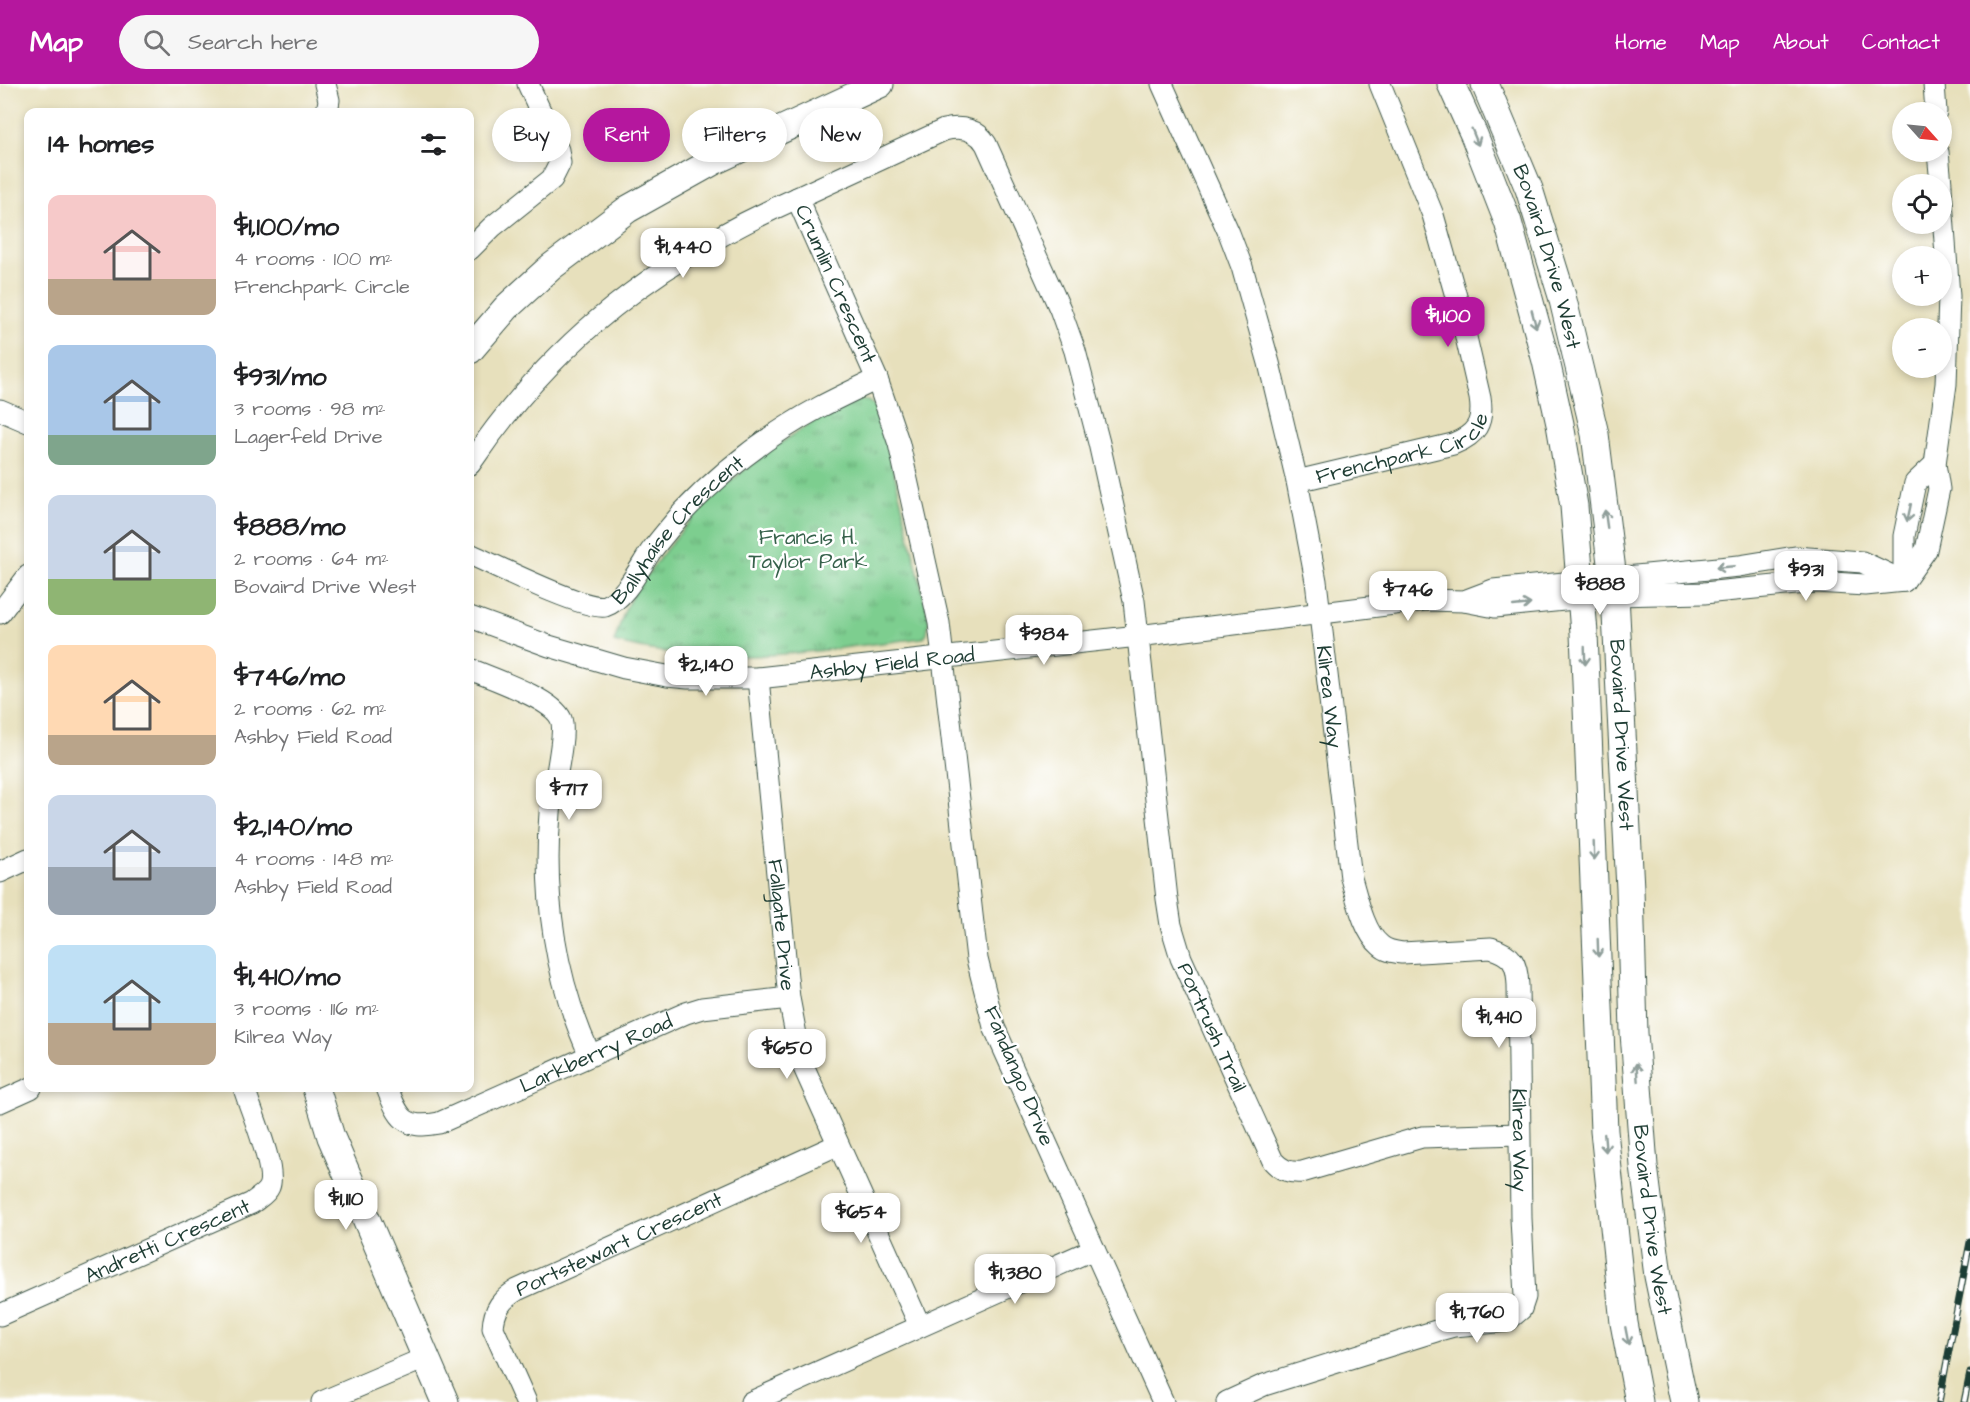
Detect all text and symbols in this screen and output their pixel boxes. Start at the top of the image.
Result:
search box [119,15,539,69]
text: Map [30,23,83,62]
icon: search [140,26,173,59]
text: Search here [188,27,318,58]
text: Home [1615,28,1667,57]
text: Map [1700,28,1740,57]
text: About [1773,28,1829,57]
text: Contact [1862,28,1940,57]
north arrow [1892,102,1952,162]
map controls [1892,102,1952,378]
chip: Buy [492,108,571,162]
chip: Rent [583,108,670,162]
chip: Filters [682,108,787,162]
chip: New [799,108,883,162]
text: 14 homes [48,126,154,162]
icon: filters [417,128,450,161]
one-way arrow [1470,128,1481,146]
street label: Bovaird Drive West [1506,160,1589,352]
button: locate [1892,174,1952,234]
street label: Crumlin Crescent [788,200,884,368]
text: $1,100/mo [234,209,339,245]
icon: home [96,219,168,291]
pin: $1,440 [634,228,732,279]
text: $1,440 [654,233,712,261]
text: 4 rooms · 100 m² [234,245,392,273]
button: + [1892,246,1952,306]
text: Frenchpark Circle [234,273,410,301]
pin: $1,100 [1399,297,1497,348]
text: $1,100 [1425,302,1471,330]
one-way arrow [1529,309,1540,328]
button: − [1892,318,1952,378]
text: $931/mo [234,359,327,395]
icon: home [96,369,168,441]
text: 3 rooms · 98 m² [234,395,386,423]
street label: Frenchpark Circle [1313,410,1495,491]
text: Lagerfeld Drive [234,423,383,451]
street label: Ballyhaise Crescent [605,448,750,611]
one-way arrow [1903,503,1914,523]
text: $888/mo [234,509,346,545]
one-way arrow [1601,510,1612,530]
icon: home [96,519,168,591]
park label: Francis H. Taylor Park [749,523,868,578]
text: 2 rooms · 64 m² [234,545,389,573]
pin: $931 [1770,551,1842,602]
text: $931 [1788,556,1824,584]
one-way arrow [1715,562,1735,573]
pin: $888 [1564,565,1636,616]
text: $888 [1575,570,1625,598]
pin: $746 [1372,571,1444,622]
text: Bovaird Drive West [234,573,416,601]
text: $746 [1383,576,1433,604]
one-way arrow [1511,599,1531,610]
pin: $984 [1008,615,1080,666]
text: $984 [1019,620,1069,648]
street label: Bovaird Drive West [1603,638,1642,832]
street label: Ashby Field Road [808,640,976,687]
street label: Kilrea Way [1309,644,1350,750]
pin: $2,140 [657,646,755,697]
one-way arrow [1580,646,1591,666]
text: $2,140 [679,651,733,679]
text: $746/mo [234,659,345,695]
icon: home [96,669,168,741]
text: 2 rooms · 62 m² [234,695,386,723]
text: Ashby Field Road [234,723,392,751]
pin: $717 [533,770,605,821]
text: $717 [550,775,588,803]
text: $2,140/mo [234,809,352,845]
icon: home [96,819,168,891]
one-way arrow [1588,841,1599,861]
text: 4 rooms · 148 m² [234,845,394,873]
street label: Fallgate Drive [761,858,803,992]
text: Ashby Field Road [234,873,392,901]
one-way arrow [1592,937,1603,957]
street label: Portrush Trail [1170,958,1254,1096]
text: $1,410/mo [234,959,341,995]
icon: home [96,969,168,1041]
text: 3 rooms · 116 m² [234,995,379,1023]
pin: $1,410 [1450,998,1548,1049]
street label: Fandango Drive [975,1002,1062,1151]
text: $1,410 [1476,1003,1522,1031]
street label: Larkberry Road [515,1006,677,1100]
text: Kilrea Way [234,1023,332,1051]
pin: $650 [751,1029,823,1080]
text: $650 [762,1034,812,1062]
one-way arrow [1631,1063,1642,1082]
street label: Kilrea Way [1504,1088,1535,1192]
street label: Bovaird Drive West [1626,1123,1680,1318]
one-way arrow [1600,1132,1611,1152]
pin: $1,110 [297,1180,395,1231]
street label: Portstewart Crescent [511,1184,727,1303]
text: $1,110 [329,1185,363,1213]
street label: Andretti Crescent [80,1191,255,1290]
pin: $654 [825,1193,897,1244]
text: $654 [835,1198,887,1226]
pin: $1,380 [966,1254,1064,1305]
text: $1,380 [988,1259,1042,1287]
pin: $1,760 [1428,1293,1526,1344]
text: $1,760 [1450,1298,1504,1326]
one-way arrow [1622,1326,1633,1346]

